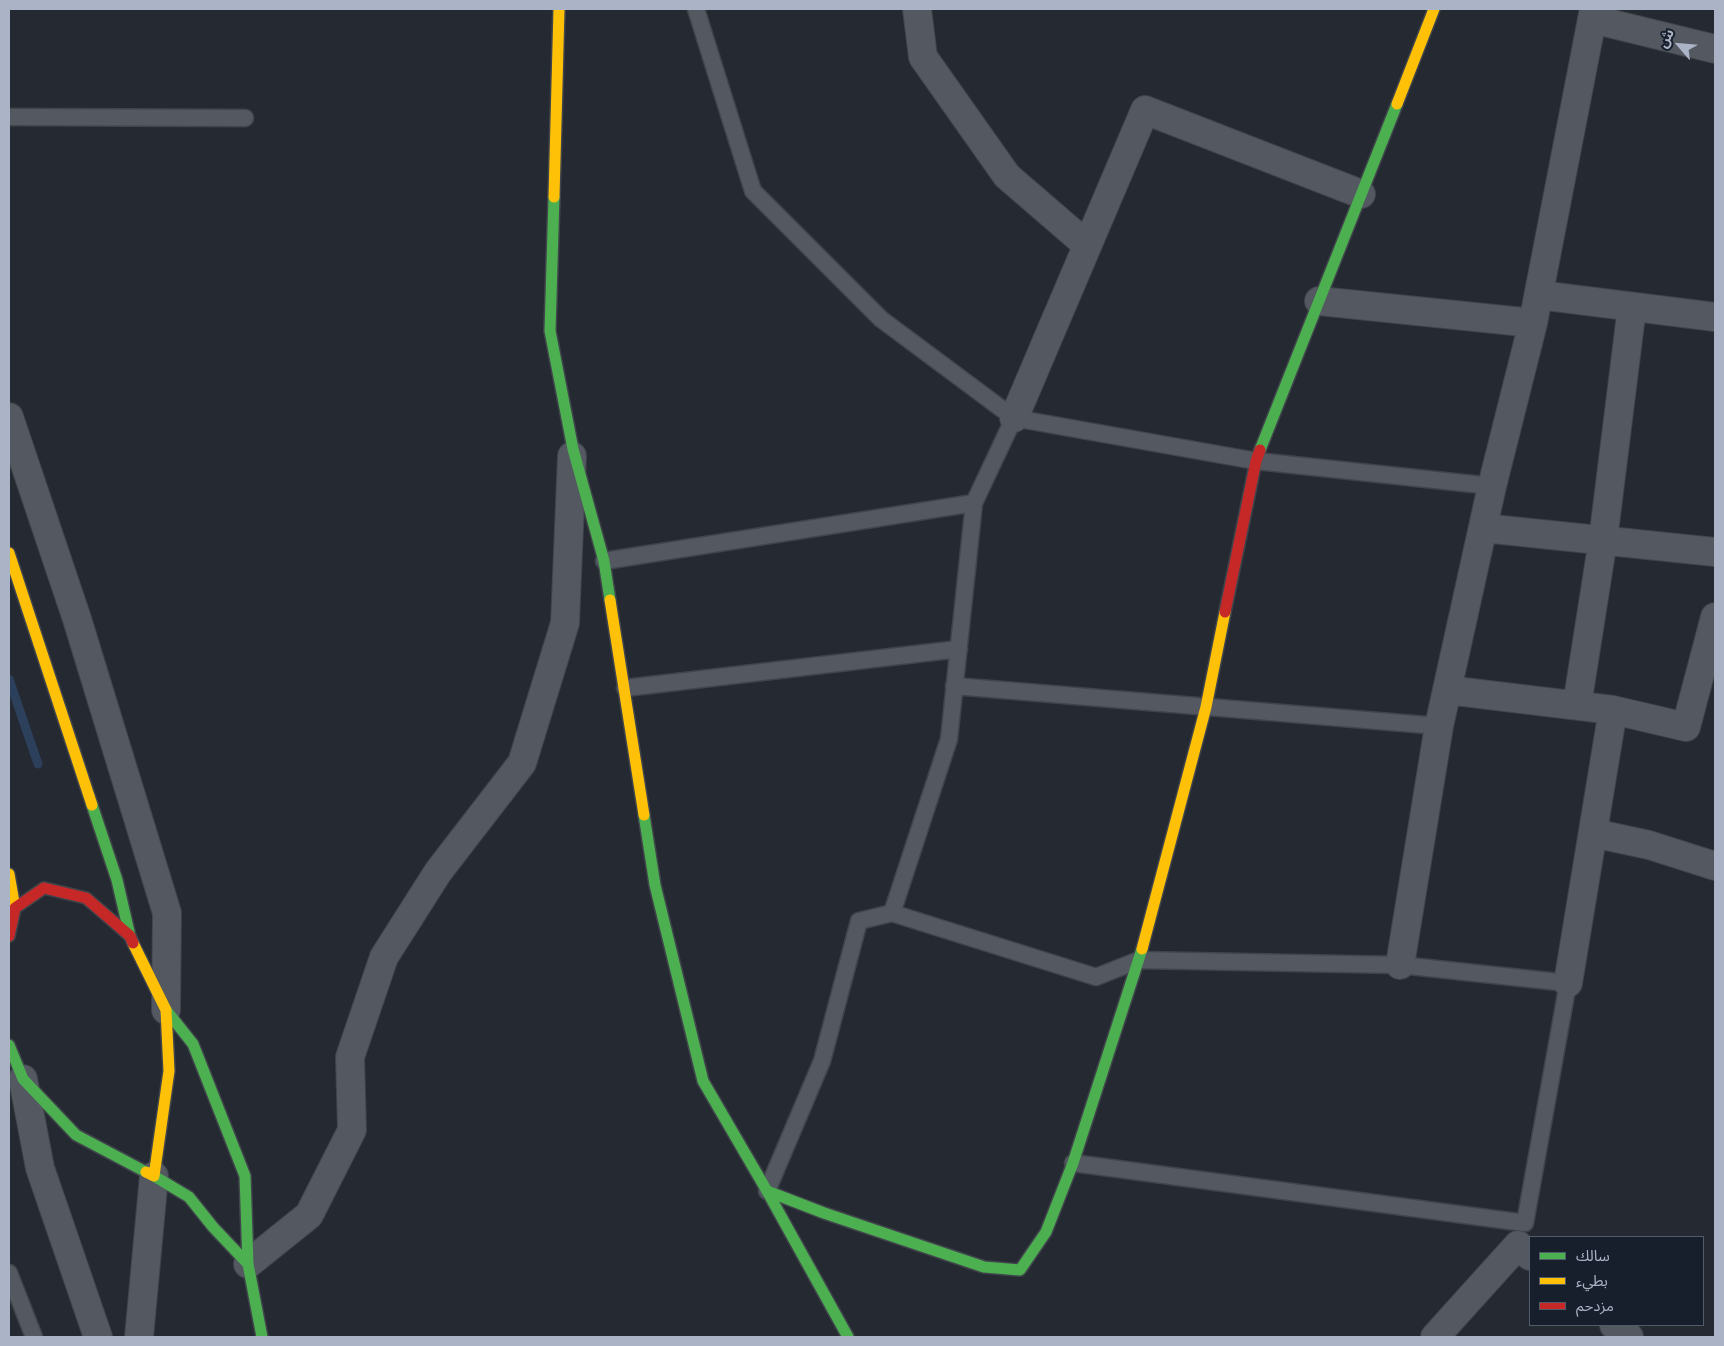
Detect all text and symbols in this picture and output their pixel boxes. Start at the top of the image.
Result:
north arrow [1654,20,1704,70]
text: ش [1654,26,1677,50]
legend [1529,1236,1704,1326]
text: سالك [1576,1247,1610,1264]
text: بطيء [1576,1272,1608,1289]
text: مزدحم [1576,1297,1614,1314]

